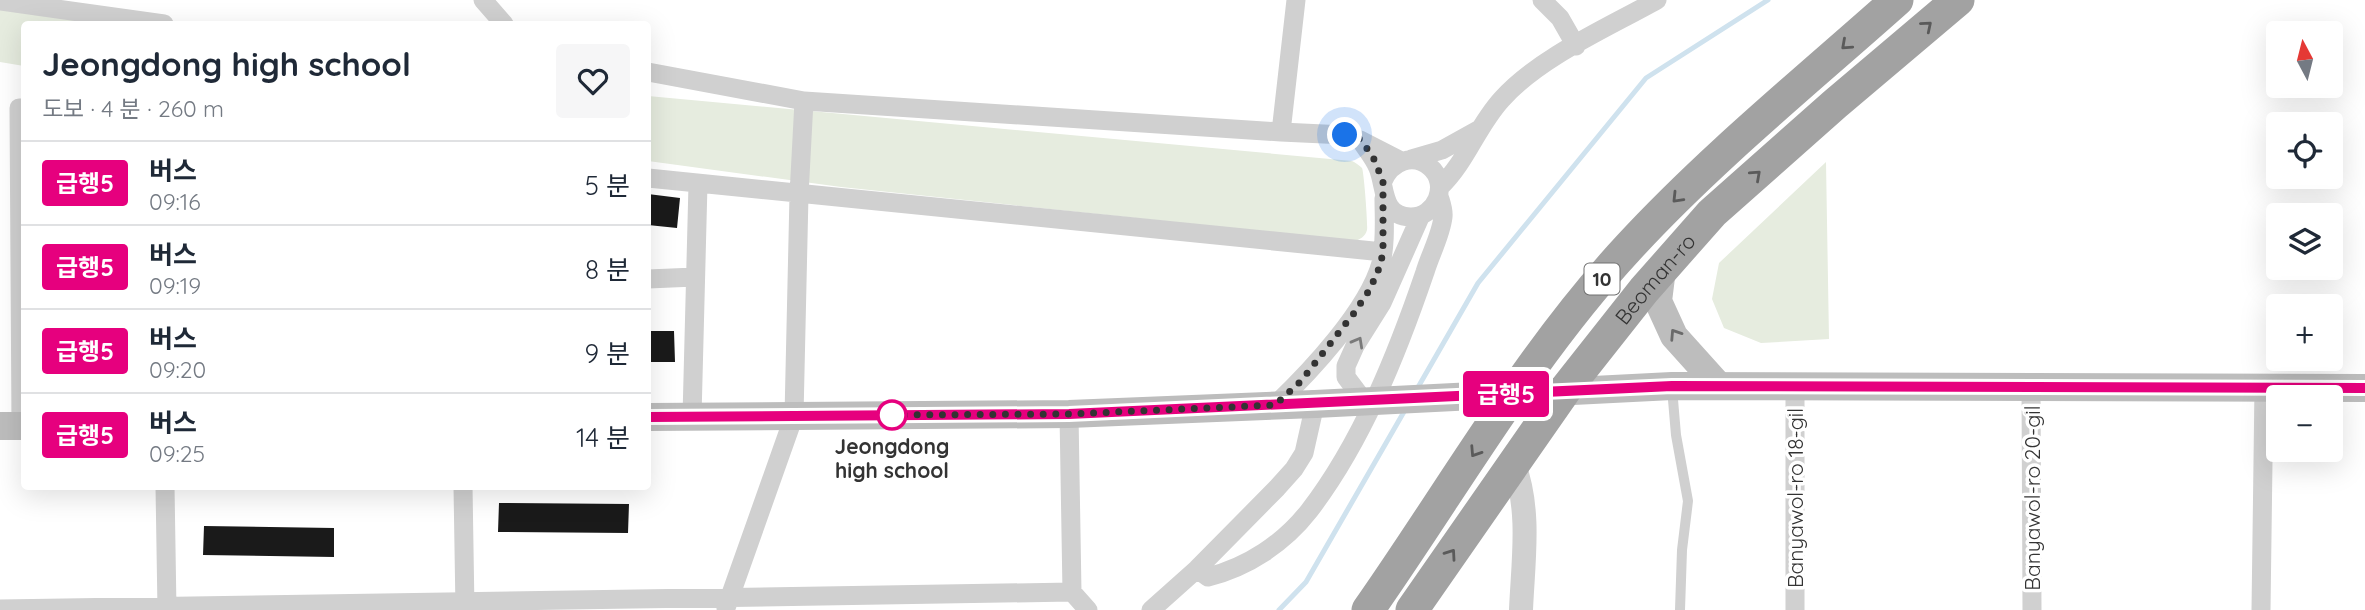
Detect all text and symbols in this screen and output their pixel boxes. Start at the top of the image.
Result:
one-way arrow [1920,21,1932,34]
north arrow [2266,21,2343,98]
map controls [2266,21,2343,462]
one-way arrow [1841,37,1854,50]
text: Jeongdong high school [42,43,411,84]
button: heart [556,44,630,118]
text: 도보 · 4 분 · 260 m [42,94,224,123]
button: locate [2266,112,2343,189]
your location [1327,117,1362,152]
text: 버스 [149,154,197,187]
text: 급행5 [56,168,114,198]
text: 5 분 [585,169,630,202]
one-way arrow [1747,171,1760,183]
text: 09:16 [149,187,201,216]
one-way arrow [1672,189,1685,202]
button: layers [2266,203,2343,280]
street label: Beoman-ro [1609,228,1701,329]
text: 버스 [149,238,197,271]
text: 급행5 [56,252,114,282]
text: 8 분 [585,253,630,286]
road number: 10 [1584,264,1620,294]
text: 09:19 [149,271,201,300]
button: + [2266,294,2343,371]
text: 버스 [149,322,197,355]
one-way arrow [1671,329,1684,342]
text: 급행5 [56,336,114,366]
text: 9 분 [584,337,630,370]
one-way arrow [1349,337,1363,349]
text: 09:20 [149,355,206,384]
line badge: 급행5 [1466,371,1546,417]
text: 급행5 [1477,379,1535,409]
button: − [2266,385,2343,462]
marker: Jeongdong high school [877,400,907,430]
street label: Banyawol-ro 20-gil [2019,405,2045,591]
text: 버스 [149,406,197,439]
street label: Banyawol-ro 18-gil [1782,408,1808,588]
text: 급행5 [56,420,114,450]
text: 14 분 [576,421,630,454]
place label: Jeongdong high school [835,433,949,483]
text: 09:25 [149,439,205,468]
one-way arrow [1471,444,1484,457]
one-way arrow [1443,549,1455,562]

